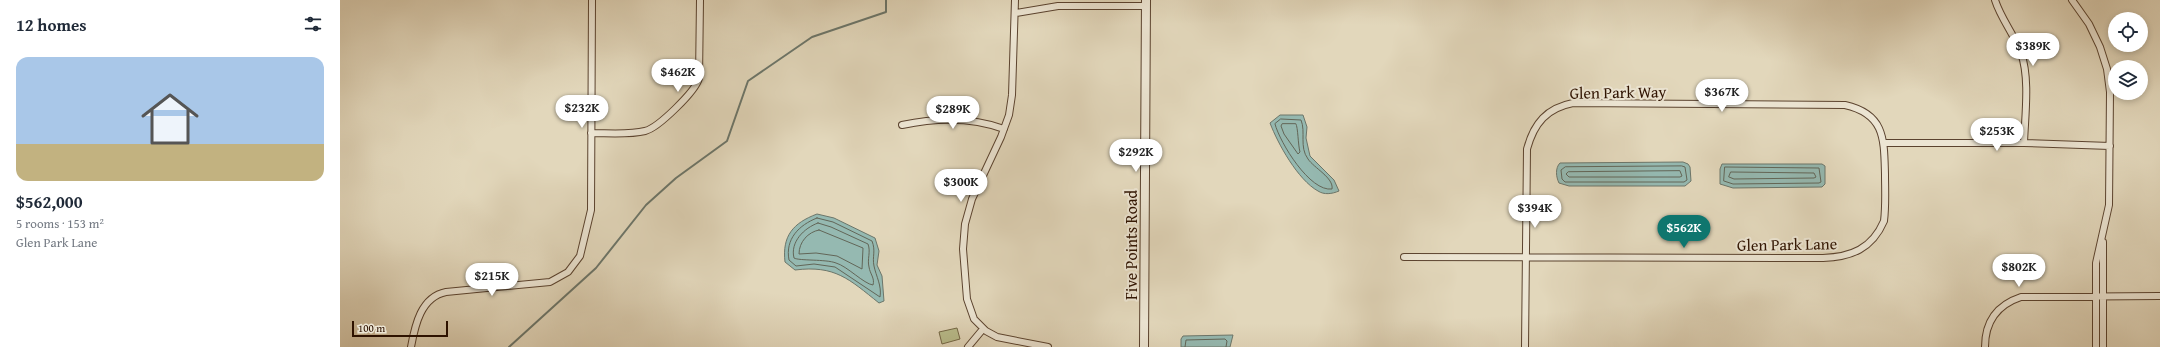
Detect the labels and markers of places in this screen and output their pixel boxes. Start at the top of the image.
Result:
pin: $389K [2005,33,2061,67]
pin: $462K [650,59,706,93]
pin: $367K [1694,79,1750,113]
pin: $232K [554,95,610,129]
pin: $289K [925,96,981,130]
pin: $253K [1969,118,2025,152]
pin: $292K [1108,139,1164,173]
pin: $300K [933,169,989,203]
pin: $394K [1507,195,1563,229]
pin: $562K [1656,215,1712,249]
pin: $802K [1991,254,2047,288]
pin: $215K [464,263,520,297]

